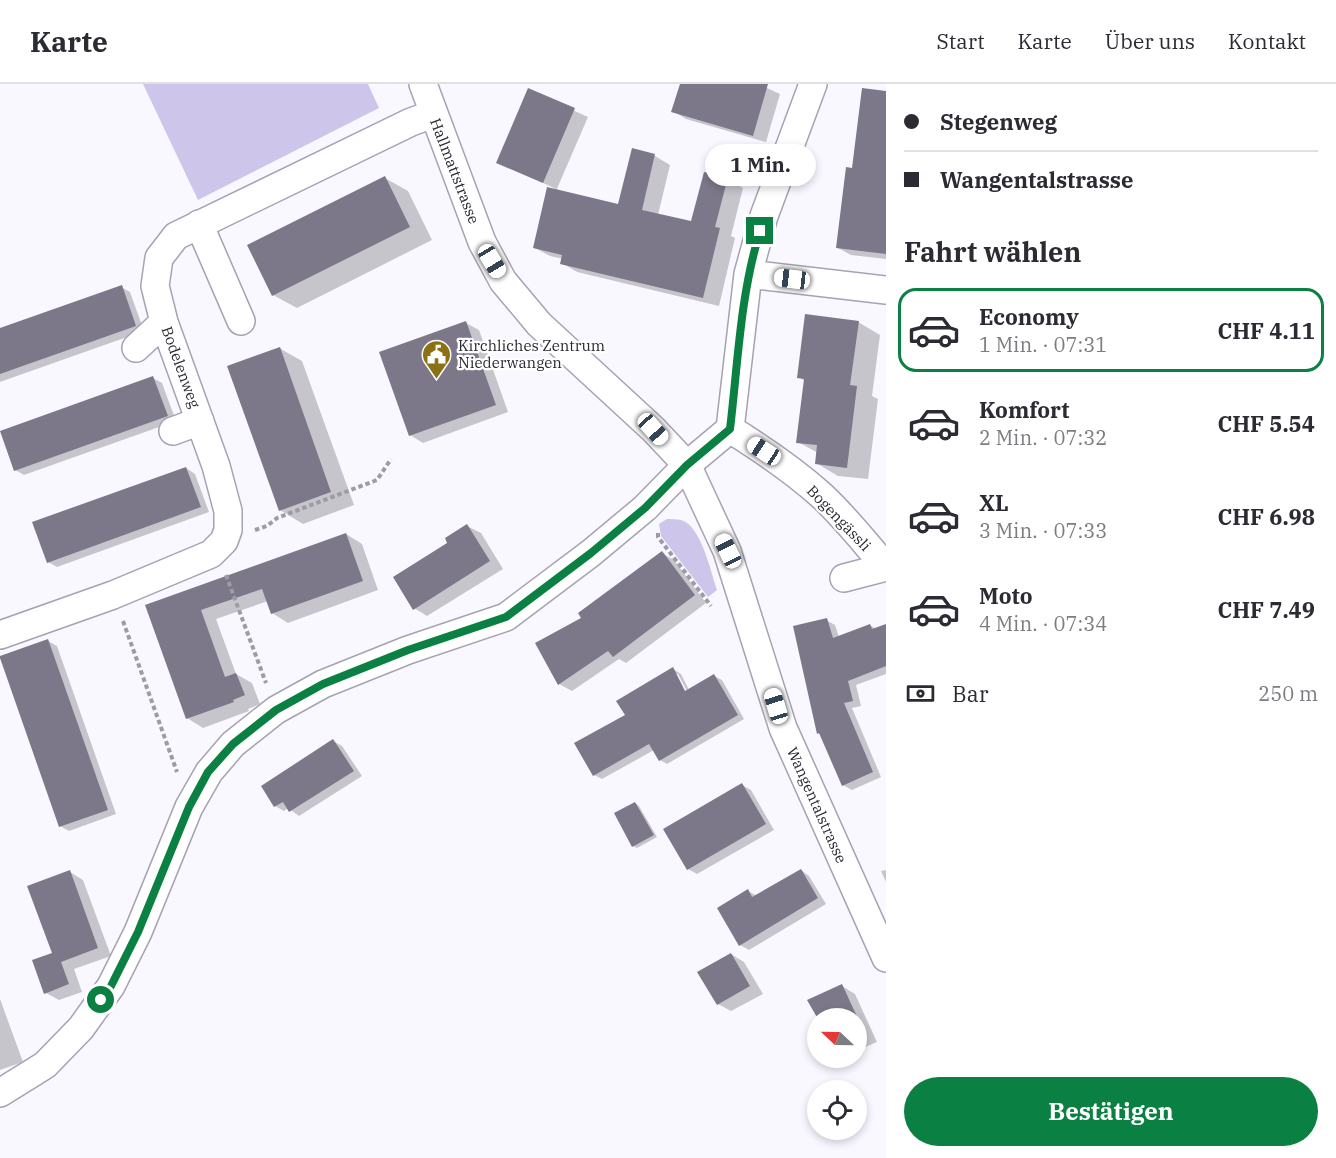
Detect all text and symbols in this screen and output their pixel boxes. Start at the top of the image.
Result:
text: Karte [30,23,108,60]
text: Start [936,27,985,55]
text: Karte [1018,27,1072,55]
text: Über uns [1105,27,1195,55]
text: Kontakt [1228,27,1306,55]
text: Stegenweg [940,107,1057,136]
street label: Hallmattstrasse [426,115,484,227]
callout: 1 Min. [704,144,816,186]
text: 1 Min. [730,151,791,178]
text: Wangentalstrasse [940,165,1133,194]
route end [746,217,773,244]
text: Fahrt wählen [904,234,1081,269]
car [475,241,509,281]
car [773,268,811,290]
text: Economy [979,302,1079,331]
icon: car [907,303,961,357]
text: CHF 4.11 [1218,316,1315,345]
street label: Bodelenweg [157,324,205,410]
text: 1 Min. · 07:31 [979,331,1107,358]
place label: Kirchliches Zentrum Niederwangen [458,336,605,372]
public building icon: Kirchliches Zentrum Niederwangen [421,338,453,380]
text: Komfort [979,395,1069,424]
icon: car [907,396,961,450]
text: CHF 5.54 [1218,409,1315,438]
car [634,410,672,448]
text: 2 Min. · 07:32 [979,424,1107,451]
car [744,434,784,468]
street label: Bogengässli [803,481,875,555]
text: XL [979,488,1009,517]
icon: car [907,489,961,543]
text: CHF 6.98 [1218,502,1315,531]
text: 3 Min. · 07:33 [979,517,1107,544]
car [712,531,744,571]
text: Moto [979,581,1033,610]
icon: car [907,582,961,636]
text: CHF 7.49 [1218,595,1315,624]
text: 4 Min. · 07:34 [979,610,1107,637]
icon: cash [904,677,937,710]
text: Bar [952,679,989,708]
text: 250 m [1258,680,1318,707]
car [762,686,790,726]
street label: Wangentalstrasse [783,744,851,866]
route start [87,986,114,1013]
north arrow [807,1008,867,1068]
map controls [807,1008,867,1140]
button: Bestätigen [904,1077,1318,1146]
button: locate [807,1080,867,1140]

